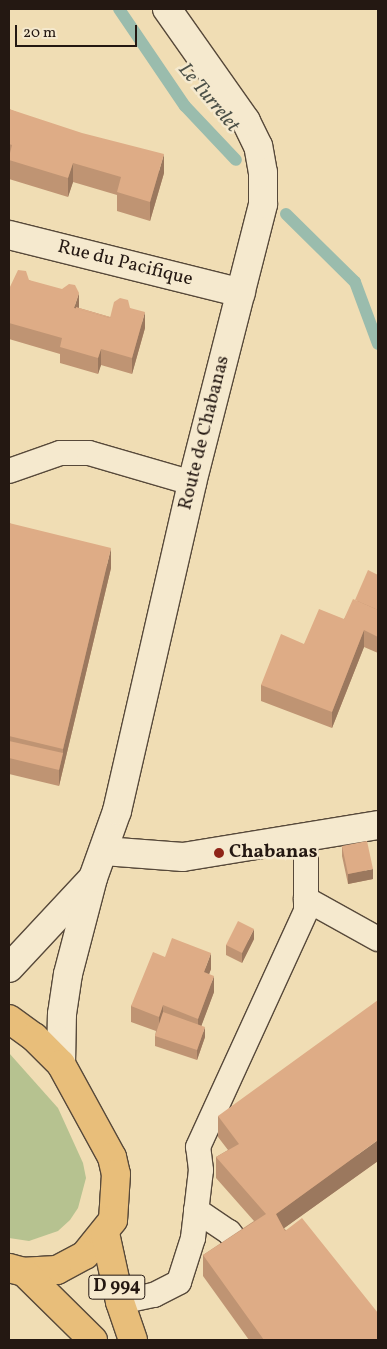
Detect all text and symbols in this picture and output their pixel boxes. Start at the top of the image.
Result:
scale bar [18,15,140,47]
text: 20 m [23,23,56,44]
water label: Le Turrelet [172,59,244,137]
street label: Rue du Pacifique [55,236,195,292]
street label: Route de Chabanas [175,353,235,513]
place label: Chabanas [229,842,317,864]
marker: Chabanas [213,847,225,859]
road number: D 994 [88,1272,146,1302]

